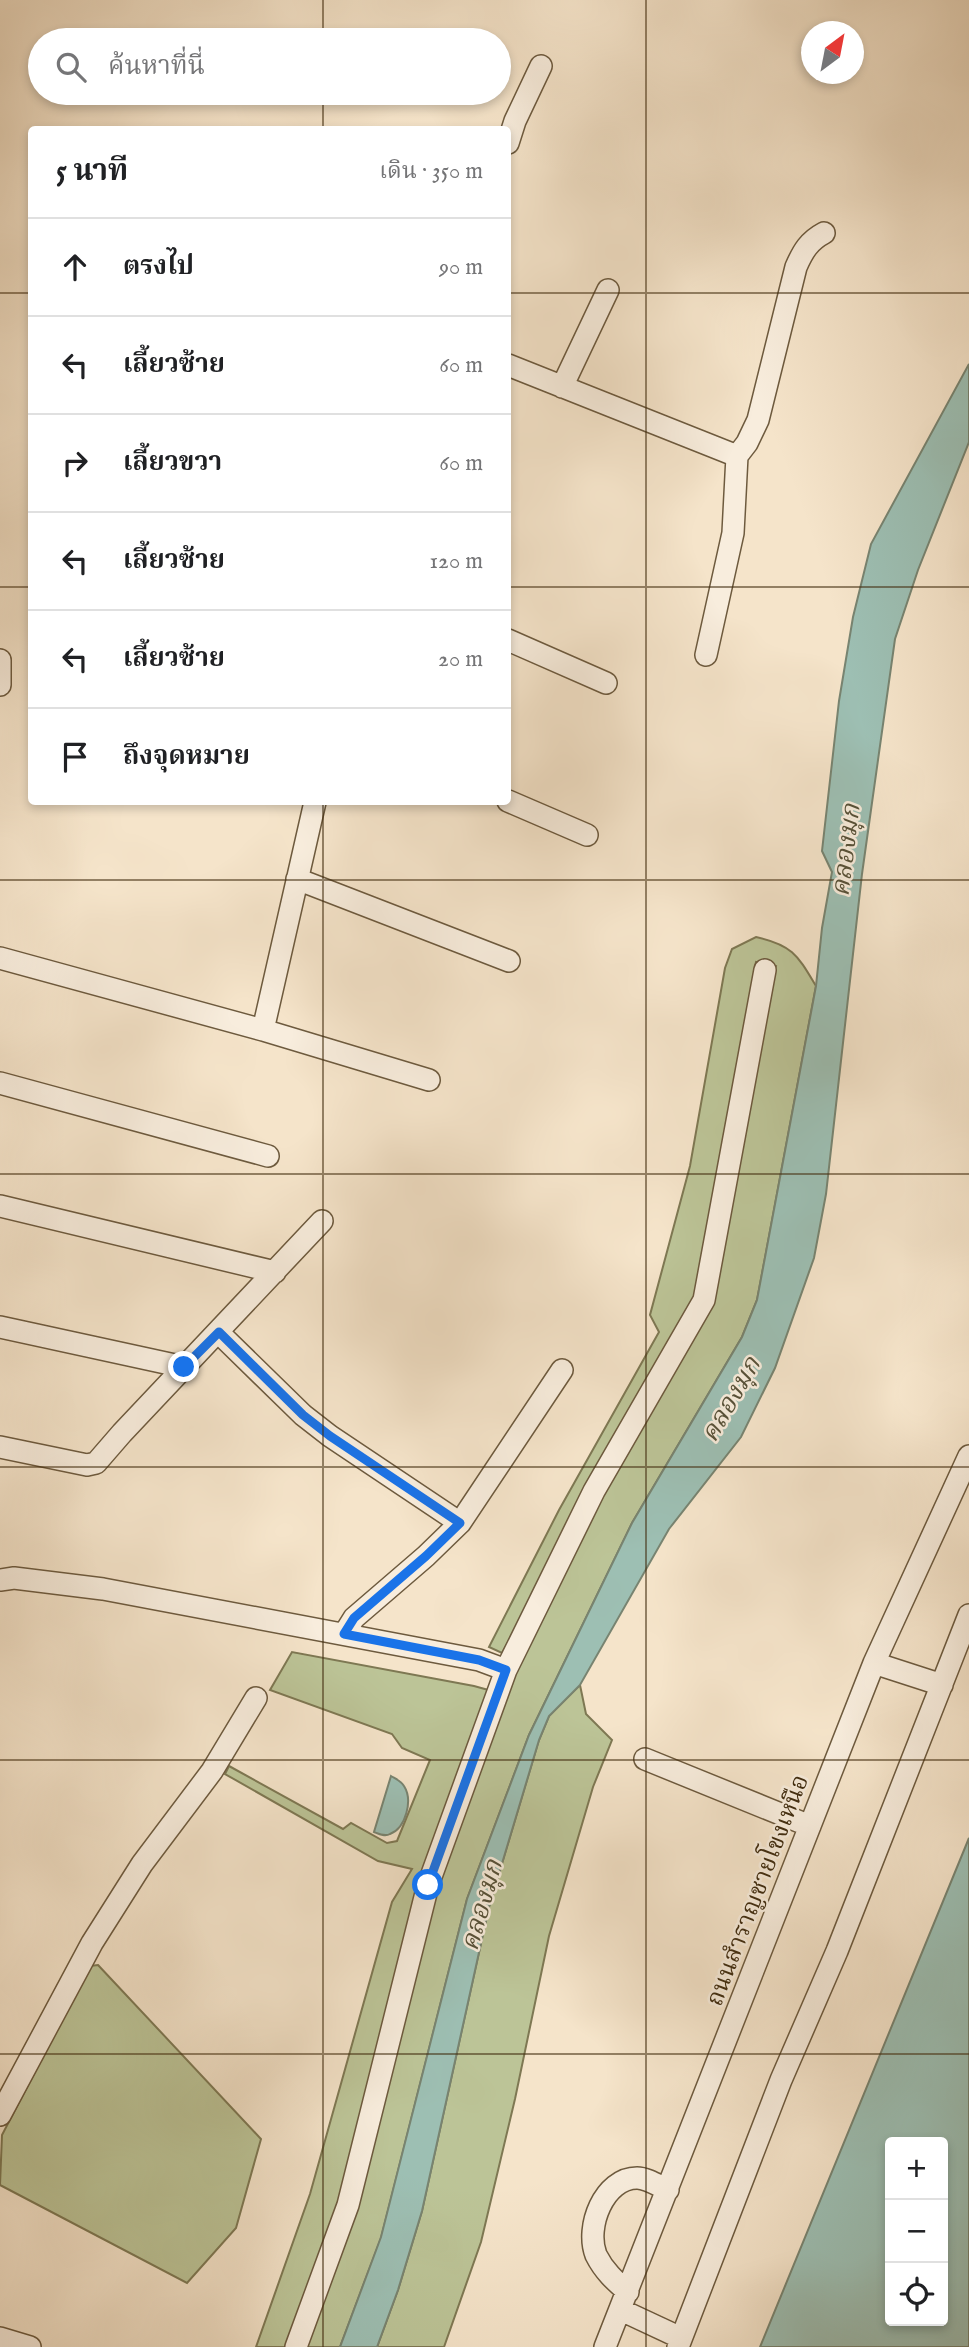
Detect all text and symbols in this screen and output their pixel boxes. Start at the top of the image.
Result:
north arrow [801,21,864,84]
search box [28,28,511,105]
icon: search [52,48,90,86]
text: ค้นหาที่นี่ [108,50,205,83]
text: 5 นาที [56,153,128,191]
text: เดิน · 350 m [379,157,483,186]
icon: ahead [56,248,94,286]
text: ตรงไป [123,250,194,283]
text: 90 m [439,253,483,282]
icon: left [56,346,94,384]
text: เลี้ยวซ้าย [123,348,225,381]
text: 60 m [439,351,483,380]
icon: right [56,444,94,482]
text: เลี้ยวขวา [123,446,222,479]
text: 60 m [439,449,483,478]
icon: left [56,542,94,580]
text: เลี้ยวซ้าย [123,544,225,577]
text: 120 m [430,547,483,576]
icon: left [56,640,94,678]
text: เลี้ยวซ้าย [123,642,225,675]
text: 20 m [438,645,483,674]
icon: arrive [56,738,94,776]
text: ถึงจุดหมาย [123,740,250,773]
water label: คลองมุก [824,801,869,898]
water label: คลองมุก [694,1350,769,1448]
route end [168,1351,199,1382]
street label: ถนนสำราญชายโขงเหนือ [696,1769,817,2011]
water label: คลองมุก [454,1855,511,1955]
route start [412,1869,443,1900]
map controls [885,2137,948,2326]
button: + [885,2137,948,2200]
button: − [885,2200,948,2263]
button: locate [885,2263,948,2326]

